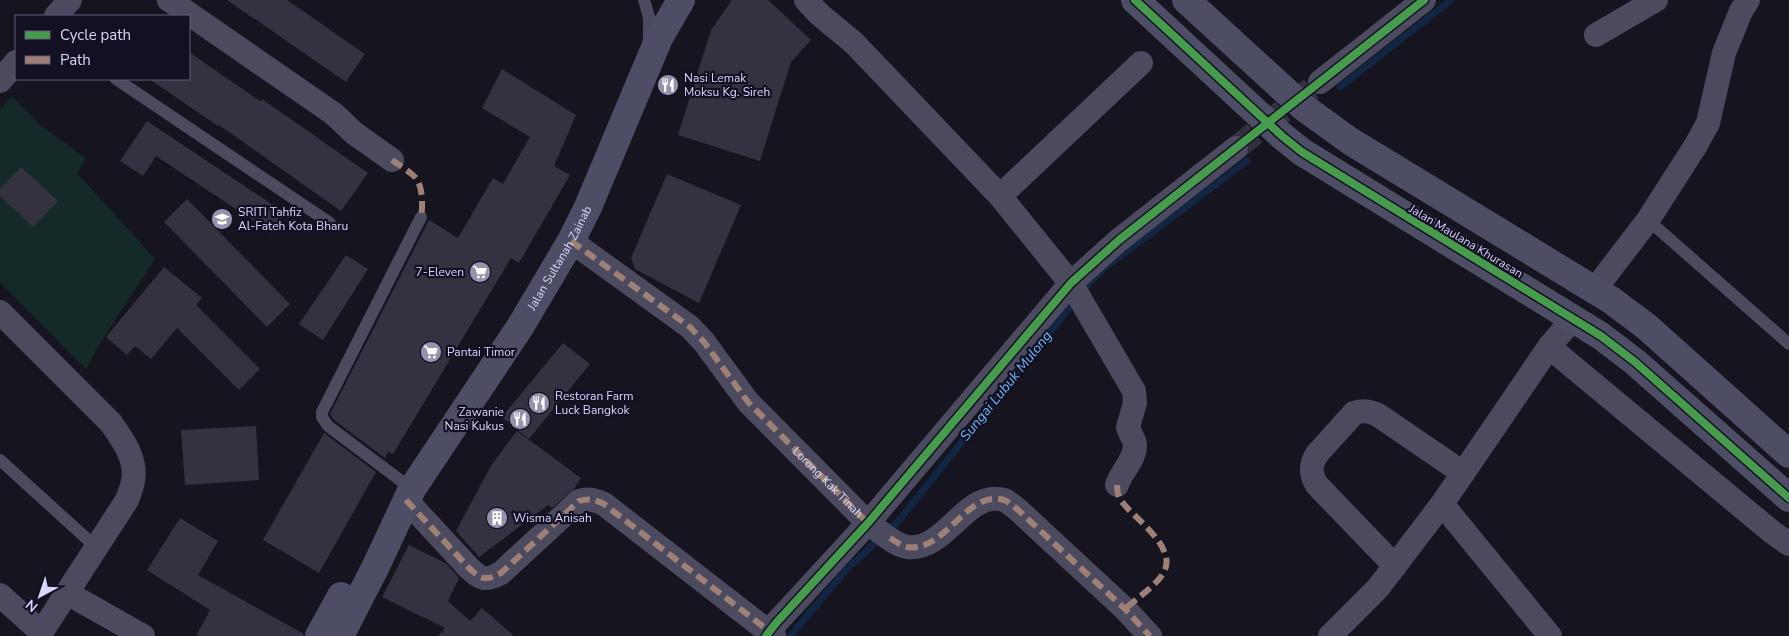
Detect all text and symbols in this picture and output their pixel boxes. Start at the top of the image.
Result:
legend [15,15,190,80]
text: Cycle path [60,25,131,45]
text: Path [60,50,91,70]
place label: Nasi Lemak Moksu Kg. Sireh [684,70,770,100]
restaurant icon: Nasi Lemak Moksu Kg. Sireh [656,73,680,97]
street label: Jalan Maulana Khurasan [1405,200,1526,281]
street label: Jalan Sultanah Zainab [523,203,595,314]
place label: SRITI Tahfiz Al-Fateh Kota Bharu [238,204,348,234]
school or university icon: SRITI Tahfiz Al-Fateh Kota Bharu [210,207,234,231]
supermarket icon: 7-Eleven [468,260,492,284]
place label: 7-Eleven [416,264,464,280]
water label: Sungai Lubuk Mulong [956,327,1056,445]
supermarket icon: Pantai Timor [419,340,443,364]
place label: Pantai Timor [447,344,516,360]
place label: Restoran Farm Luck Bangkok [555,388,634,418]
restaurant icon: Restoran Farm Luck Bangkok [527,391,551,415]
place label: Zawanie Nasi Kukus [445,404,504,434]
restaurant icon: Zawanie Nasi Kukus [508,407,532,431]
street label: Lorong Kak Tinah [789,443,867,521]
building icon: Wisma Anisah [485,506,509,530]
place label: Wisma Anisah [513,510,592,526]
north arrow [15,571,65,621]
text: N [22,595,42,616]

